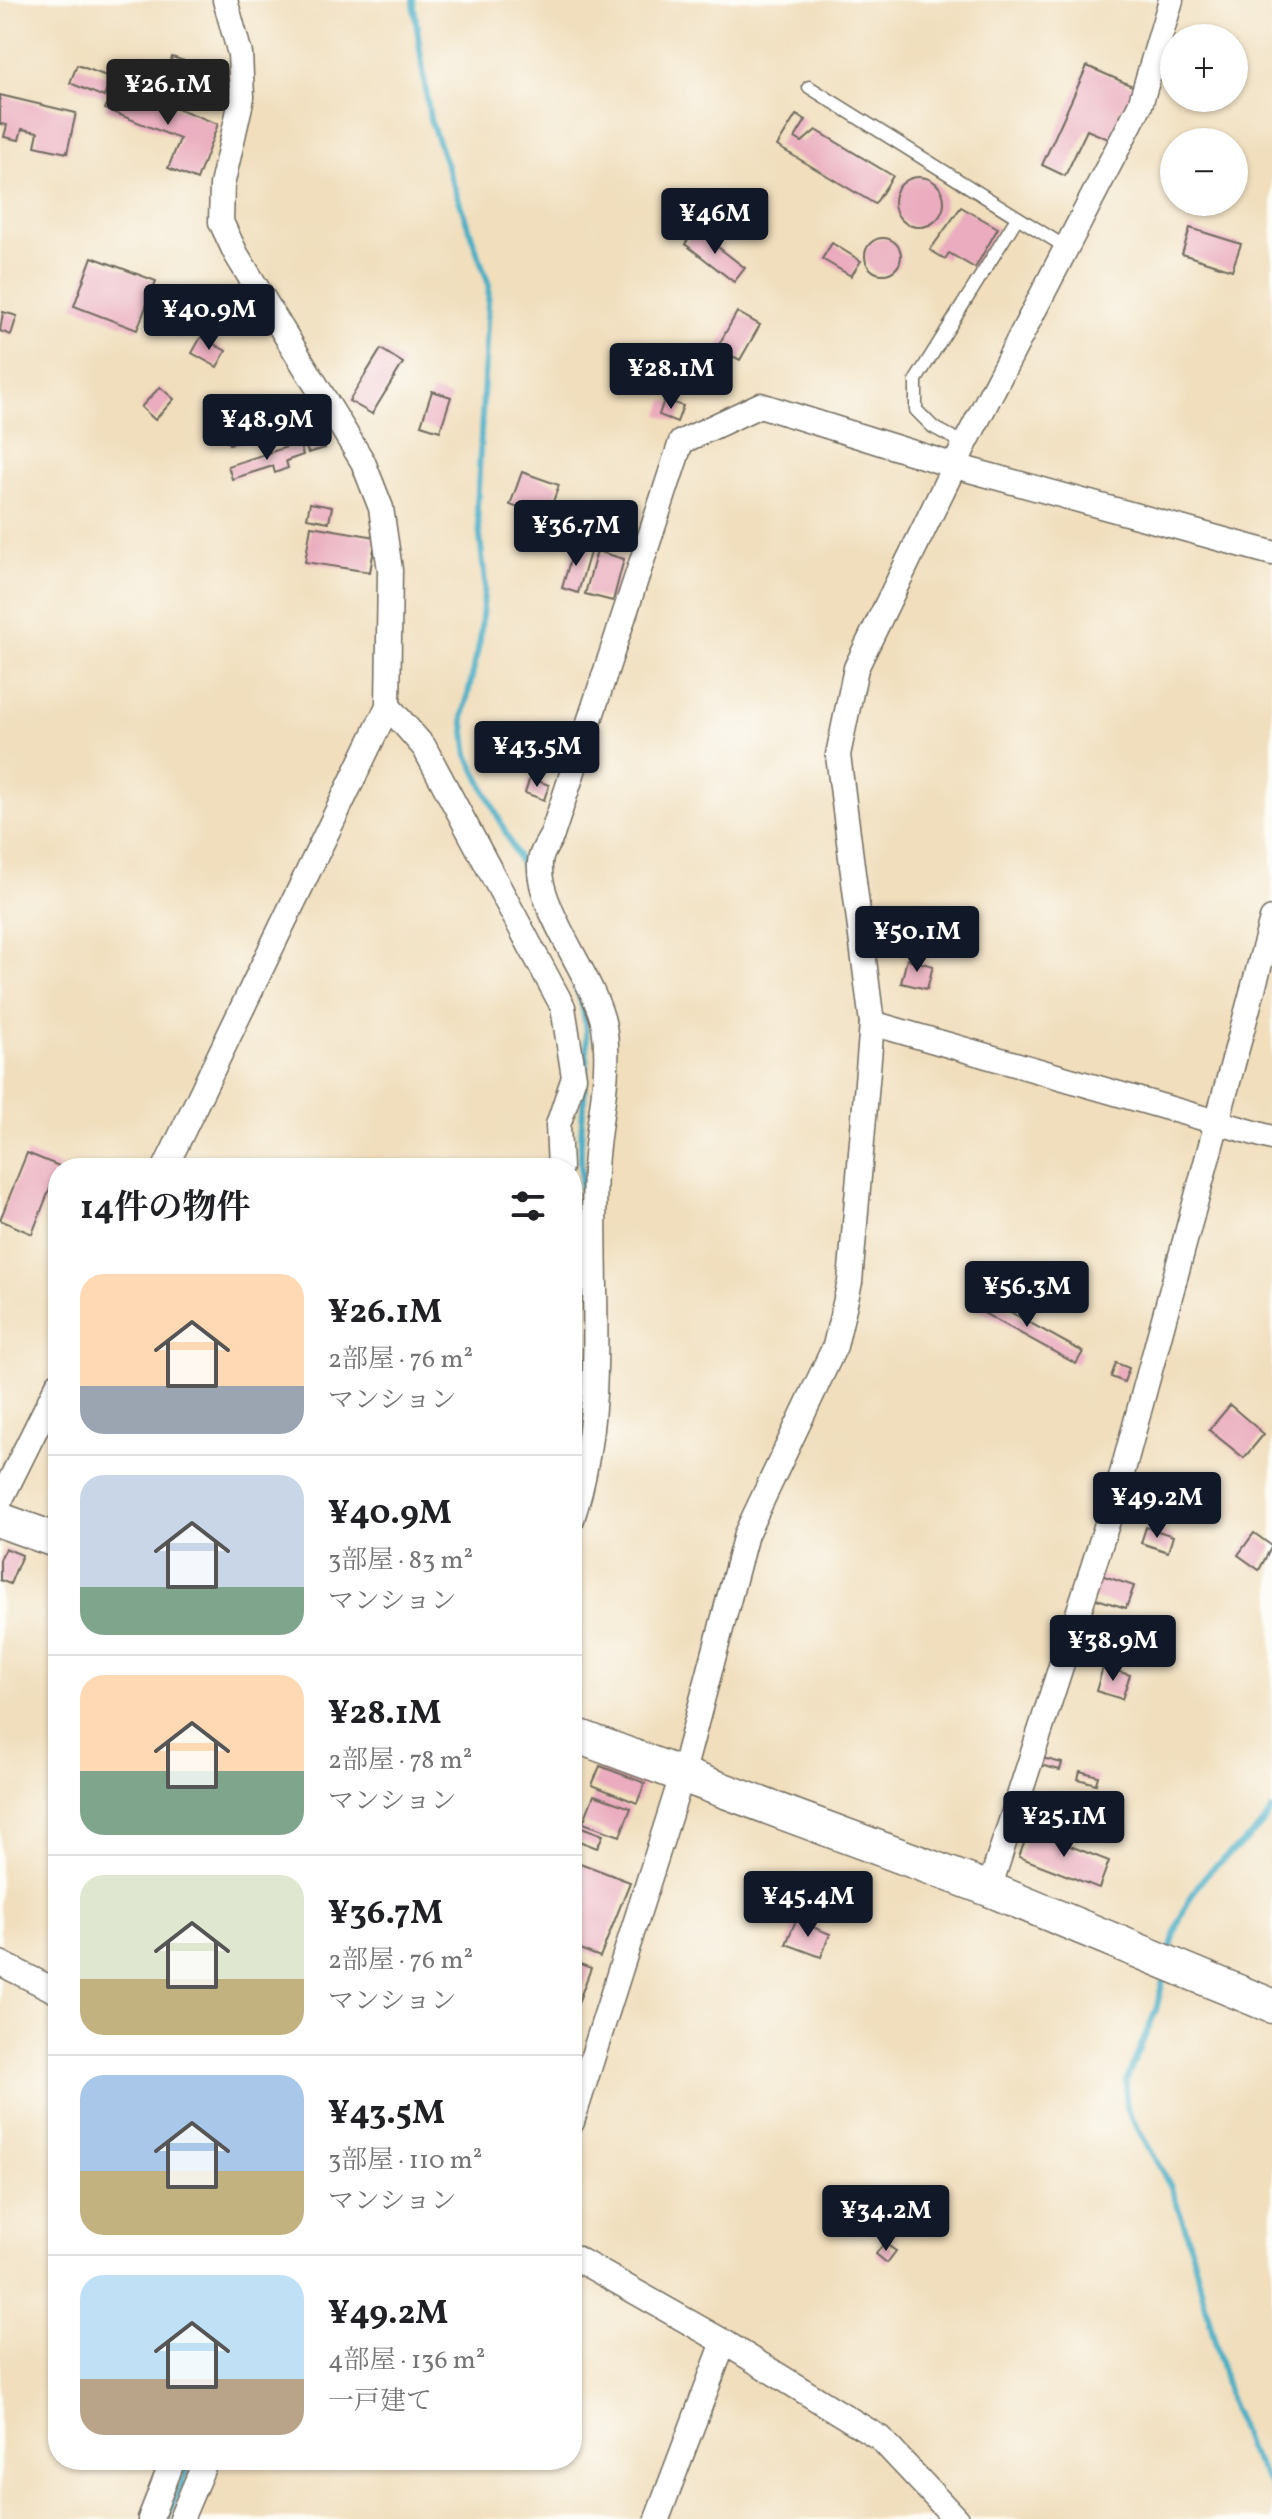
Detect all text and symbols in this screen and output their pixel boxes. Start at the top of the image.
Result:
map controls [1160,24,1248,216]
button: + [1160,24,1248,112]
pin: ¥26.1M [103,59,233,127]
text: ¥26.1M [124,67,212,103]
button: − [1160,128,1248,216]
pin: ¥46M [668,188,762,256]
text: ¥46M [679,196,751,232]
pin: ¥40.9M [144,284,274,352]
text: ¥40.9M [162,292,256,328]
pin: ¥28.1M [606,343,736,411]
text: ¥28.1M [628,351,714,387]
pin: ¥48.9M [202,394,332,462]
text: ¥48.9M [221,402,313,438]
pin: ¥36.7M [511,500,641,568]
text: ¥36.7M [532,508,620,544]
pin: ¥43.5M [472,721,602,789]
text: ¥43.5M [492,729,582,765]
pin: ¥50.1M [852,906,982,974]
text: ¥50.1M [873,914,961,950]
icon: filters [506,1184,550,1228]
text: 14件の物件 [80,1186,250,1233]
pin: ¥56.3M [962,1261,1092,1329]
text: ¥56.3M [983,1269,1071,1305]
text: ¥26.1M [328,1290,442,1337]
icon: home [144,1306,240,1402]
text: 2部屋 · 76 m² [328,1342,473,1378]
text: マンション [328,1383,457,1419]
pin: ¥49.2M [1092,1472,1222,1540]
text: ¥49.2M [1111,1480,1203,1516]
text: ¥40.9M [328,1491,452,1538]
icon: home [144,1507,240,1603]
text: 3部屋 · 83 m² [328,1543,473,1579]
text: マンション [328,1584,457,1620]
pin: ¥38.9M [1048,1615,1178,1683]
text: ¥38.9M [1068,1623,1158,1659]
text: ¥28.1M [328,1691,441,1738]
icon: home [144,1707,240,1803]
text: 2部屋 · 78 m² [328,1743,472,1779]
text: マンション [328,1784,457,1820]
pin: ¥25.1M [999,1791,1129,1859]
text: ¥25.1M [1021,1799,1107,1835]
pin: ¥45.4M [743,1871,873,1939]
text: ¥45.4M [762,1879,854,1915]
text: ¥36.7M [328,1891,443,1938]
icon: home [144,1907,240,2003]
text: 2部屋 · 76 m² [328,1943,473,1979]
text: マンション [328,1984,457,2020]
text: ¥43.5M [328,2091,445,2138]
icon: home [144,2107,240,2203]
text: 3部屋 · 110 m² [328,2143,482,2179]
text: マンション [328,2184,457,2220]
pin: ¥34.2M [821,2185,951,2253]
text: ¥34.2M [840,2193,932,2229]
text: ¥49.2M [328,2291,448,2338]
icon: home [144,2307,240,2403]
text: 4部屋 · 136 m² [328,2343,485,2379]
text: 一戸建て [328,2384,432,2420]

